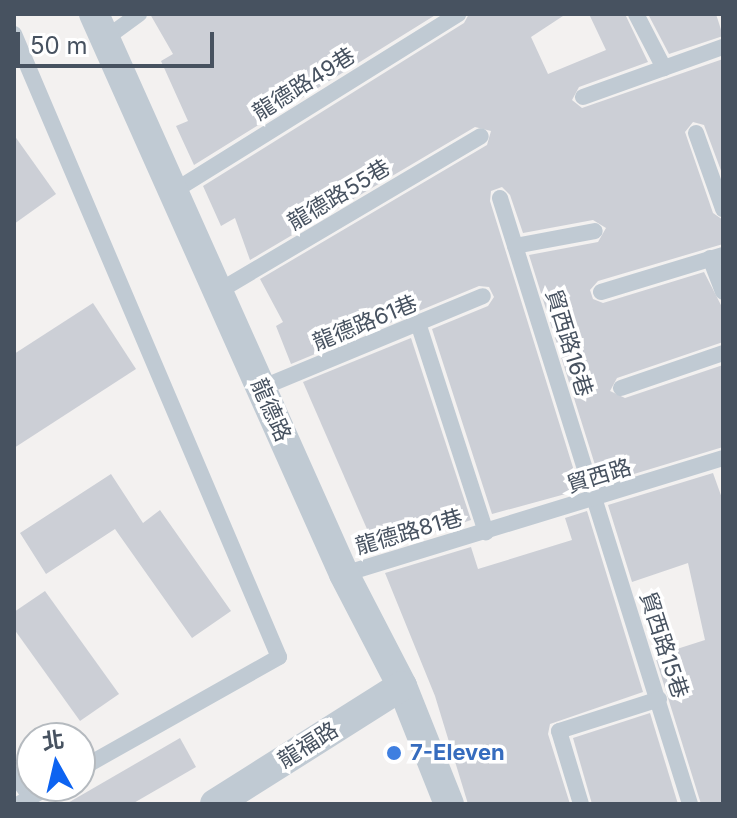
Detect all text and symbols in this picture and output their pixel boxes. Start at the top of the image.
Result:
scale bar [20,16,218,66]
text: 50 m [30,31,88,60]
street label: 龍德路49巷 [248,42,360,126]
street label: 龍德路55巷 [283,154,395,236]
street label: 貿西路16巷 [540,286,598,400]
street label: 龍德路61巷 [309,290,421,356]
street label: 龍德路 [246,374,296,446]
street label: 貿西路 [564,454,634,498]
street label: 龍德路81巷 [352,504,466,560]
street label: 貿西路15巷 [634,588,694,702]
street label: 龍福路 [273,716,343,774]
north arrow [16,722,96,802]
text: 北 [40,726,66,755]
place label: 7-Eleven [410,740,505,766]
marker: 7-Eleven [385,744,403,762]

